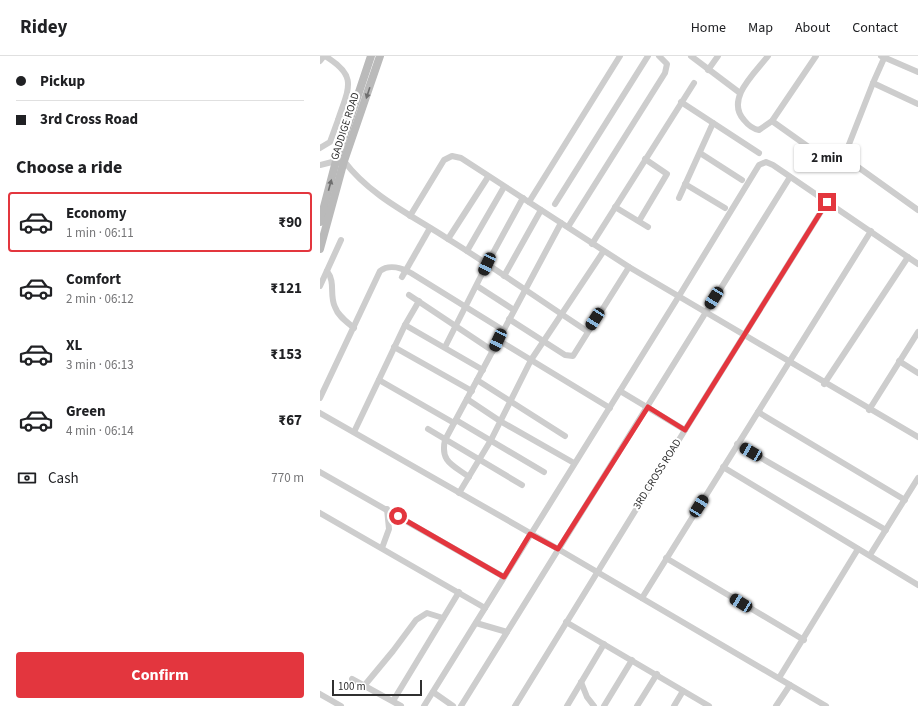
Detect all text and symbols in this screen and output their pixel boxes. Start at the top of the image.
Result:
text: Ridey [20,14,67,41]
text: Home [691,18,726,38]
text: Map [748,18,773,38]
text: About [795,18,830,38]
text: Contact [852,18,898,38]
text: Pickup [40,71,85,92]
one-way arrow [364,87,370,99]
street label: GADDIGE ROAD [327,90,363,162]
text: 3rd Cross Road [40,109,138,130]
callout: 2 min [794,144,860,172]
text: 2 min [811,149,843,167]
text: Choose a ride [16,155,122,180]
one-way arrow [327,178,333,190]
route end [818,193,836,211]
text: Economy [66,203,127,224]
icon: car [18,204,54,240]
text: ₹90 [278,212,302,233]
text: 1 min · 06:11 [66,224,134,242]
car [476,251,498,277]
text: Comfort [66,269,121,290]
icon: car [18,270,54,306]
text: ₹121 [270,278,302,299]
car [703,285,725,311]
text: 2 min · 06:12 [66,290,134,308]
car [583,306,607,332]
car [487,327,509,353]
text: XL [66,335,82,356]
icon: car [18,336,54,372]
text: ₹153 [270,344,302,365]
text: 3 min · 06:13 [66,356,134,374]
text: Green [66,401,106,422]
icon: car [18,402,54,438]
text: ₹67 [278,410,302,431]
text: 4 min · 06:14 [66,422,134,440]
street label: 3RD CROSS ROAD [629,436,685,512]
car [738,441,764,463]
icon: cash [16,467,38,489]
text: Cash [48,468,79,489]
text: 770 m [271,469,304,487]
car [688,493,710,519]
route start [389,507,407,525]
car [728,592,754,614]
button: Confirm [16,652,304,698]
scale bar [332,678,422,697]
text: 100 m [338,679,366,694]

